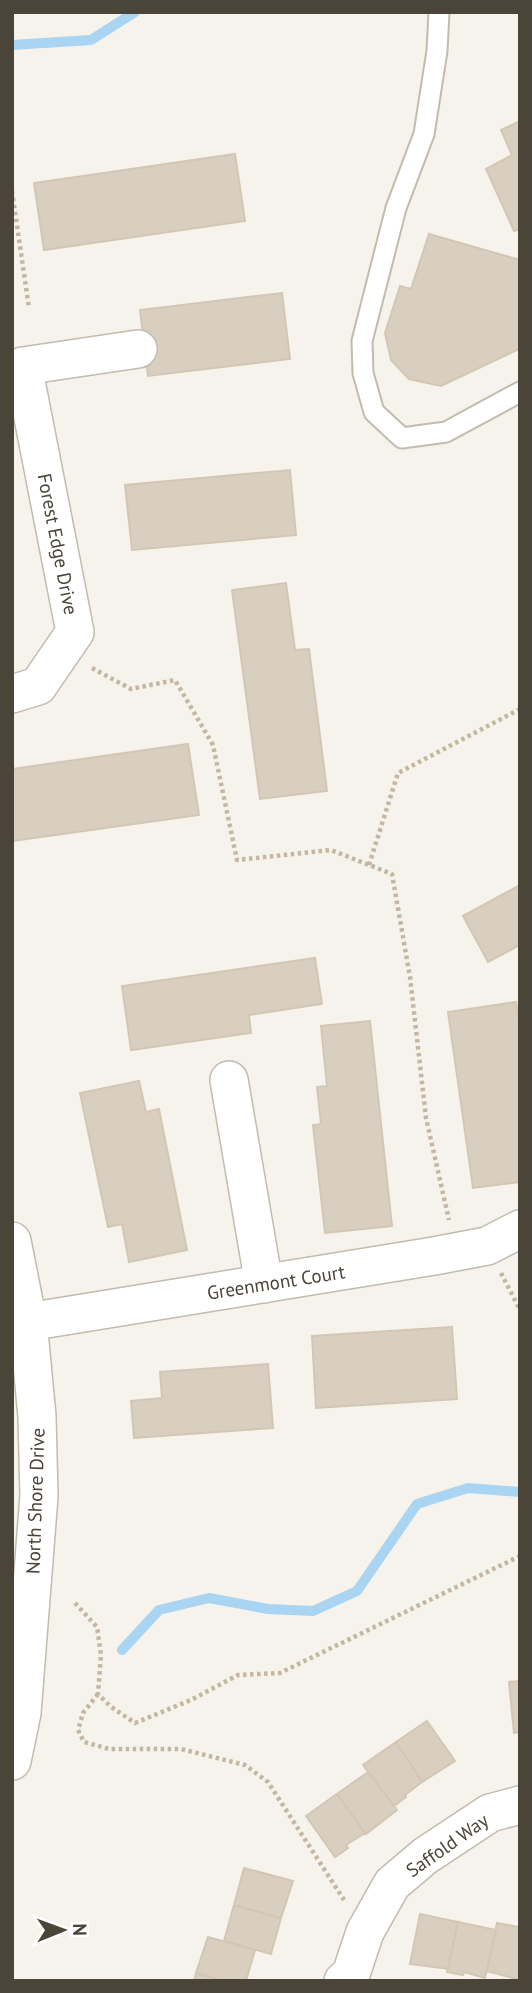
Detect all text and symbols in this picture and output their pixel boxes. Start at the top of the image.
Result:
street label: Forest Edge Drive [33,471,83,617]
street label: Greenmont Court [205,1259,347,1305]
street label: North Shore Drive [20,1427,50,1575]
street label: Saffold Way [401,1808,493,1882]
north arrow [28,1895,98,1965]
text: N [68,1923,92,1936]

